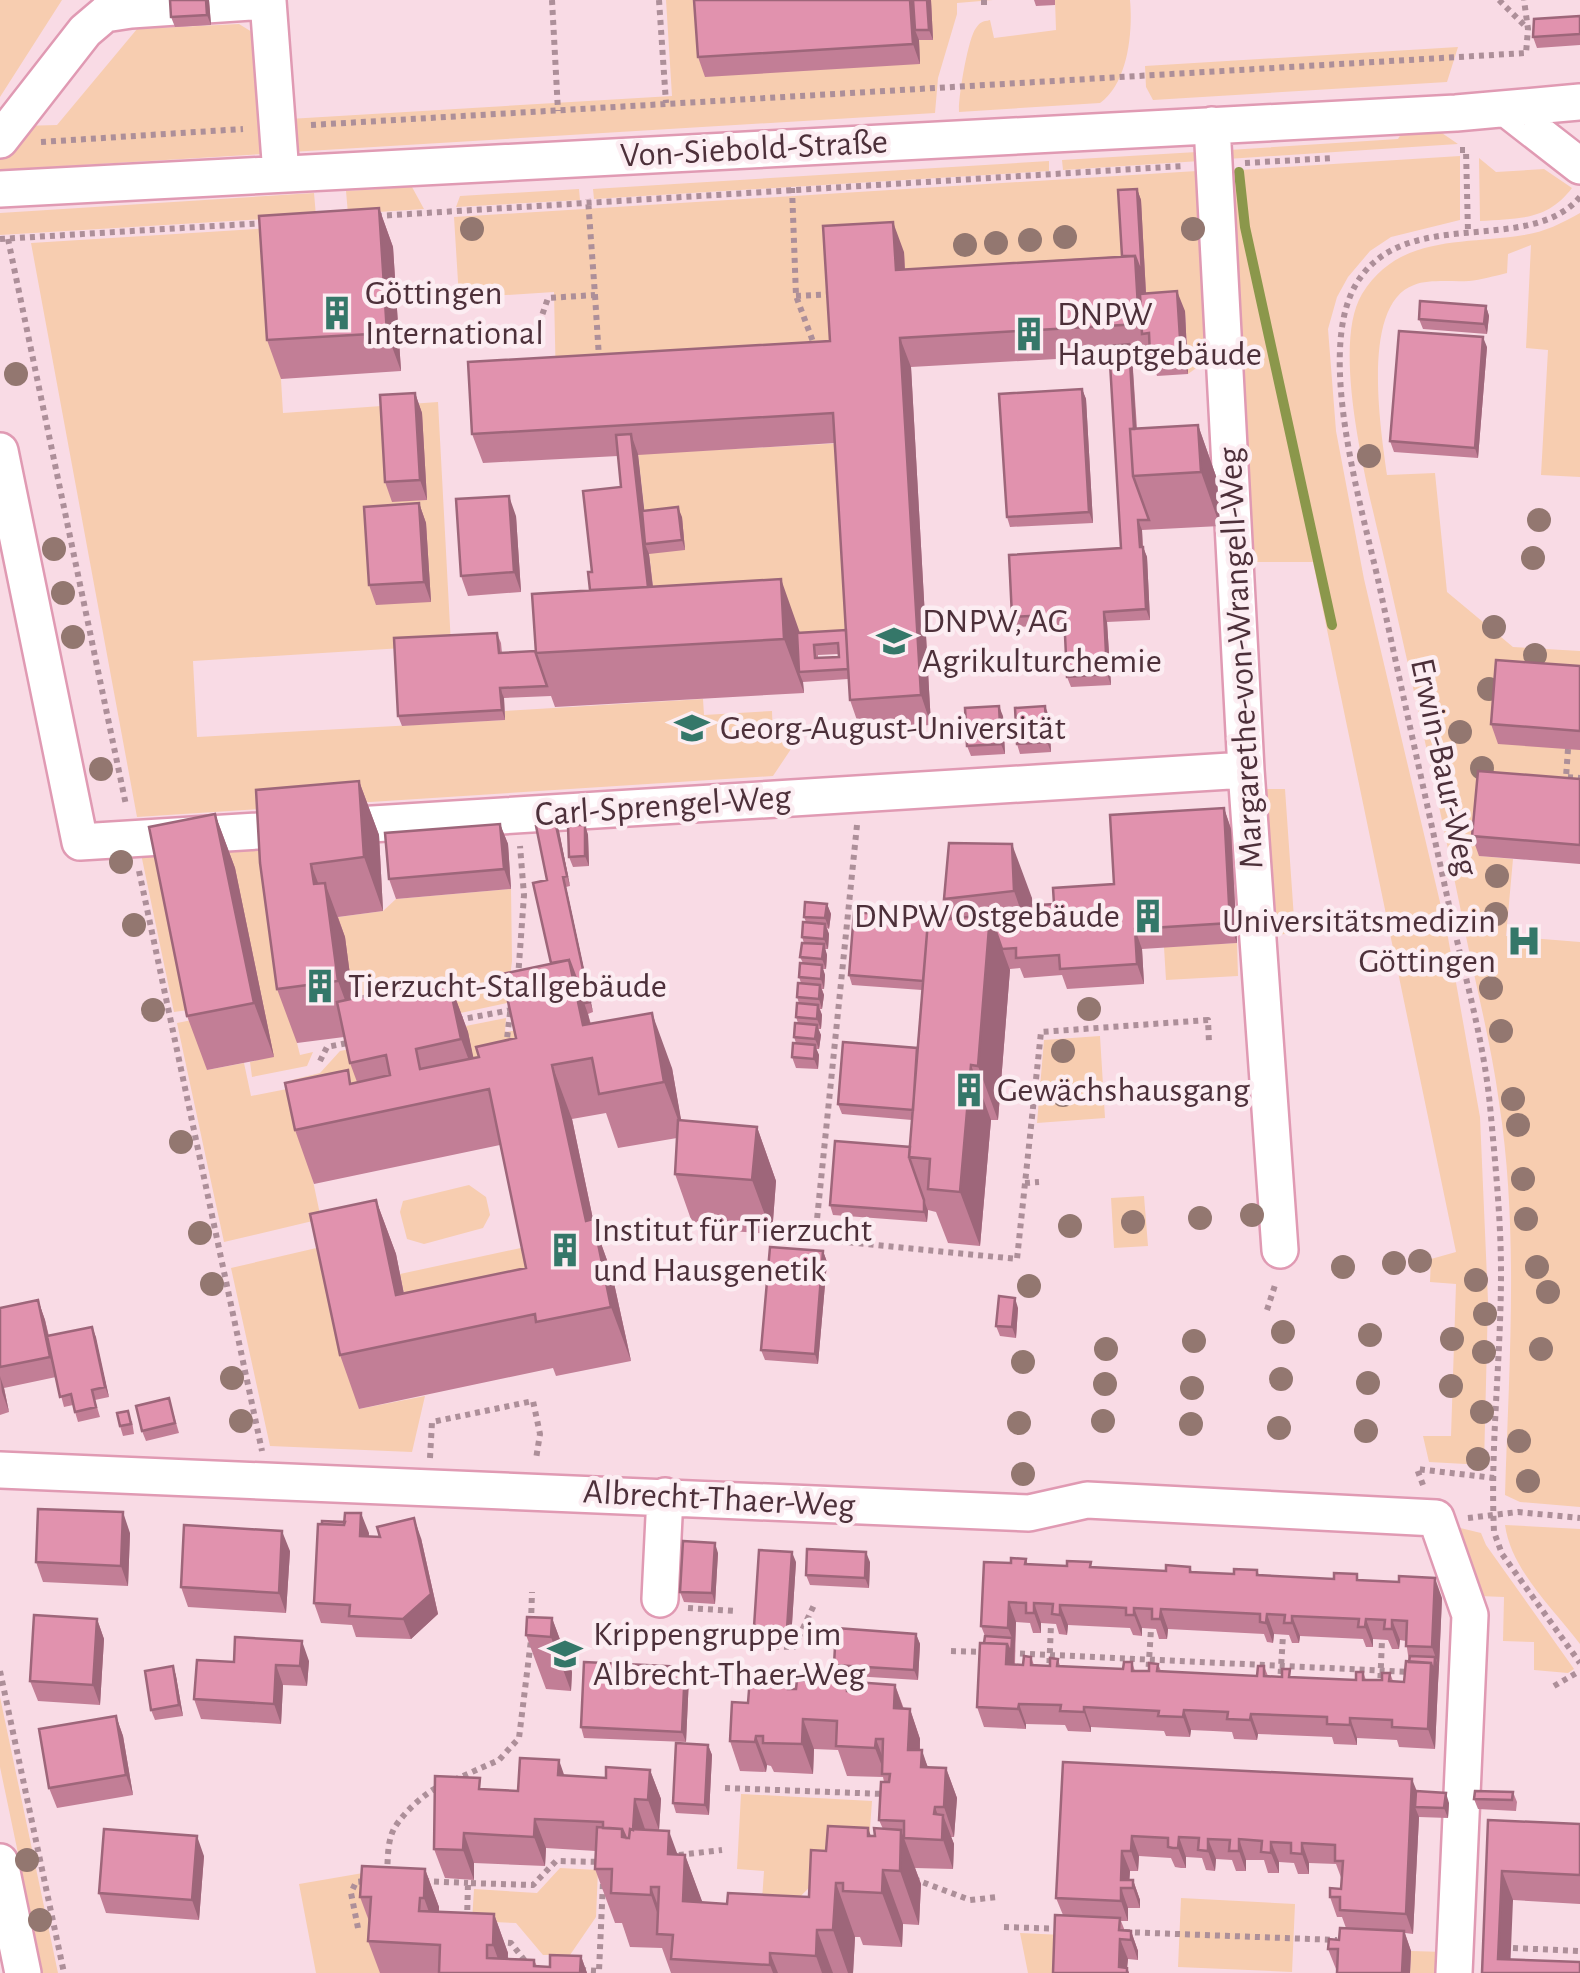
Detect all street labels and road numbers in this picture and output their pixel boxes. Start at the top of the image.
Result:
street label: Von-Siebold-Straße [619,125,889,173]
street label: Margarethe-von-Wrangell-Weg [1212,446,1270,870]
street label: Erwin-Baur-Weg [1404,655,1484,879]
street label: Carl-Sprengel-Weg [534,780,792,832]
street label: Albrecht-Thaer-Weg [582,1474,856,1524]

